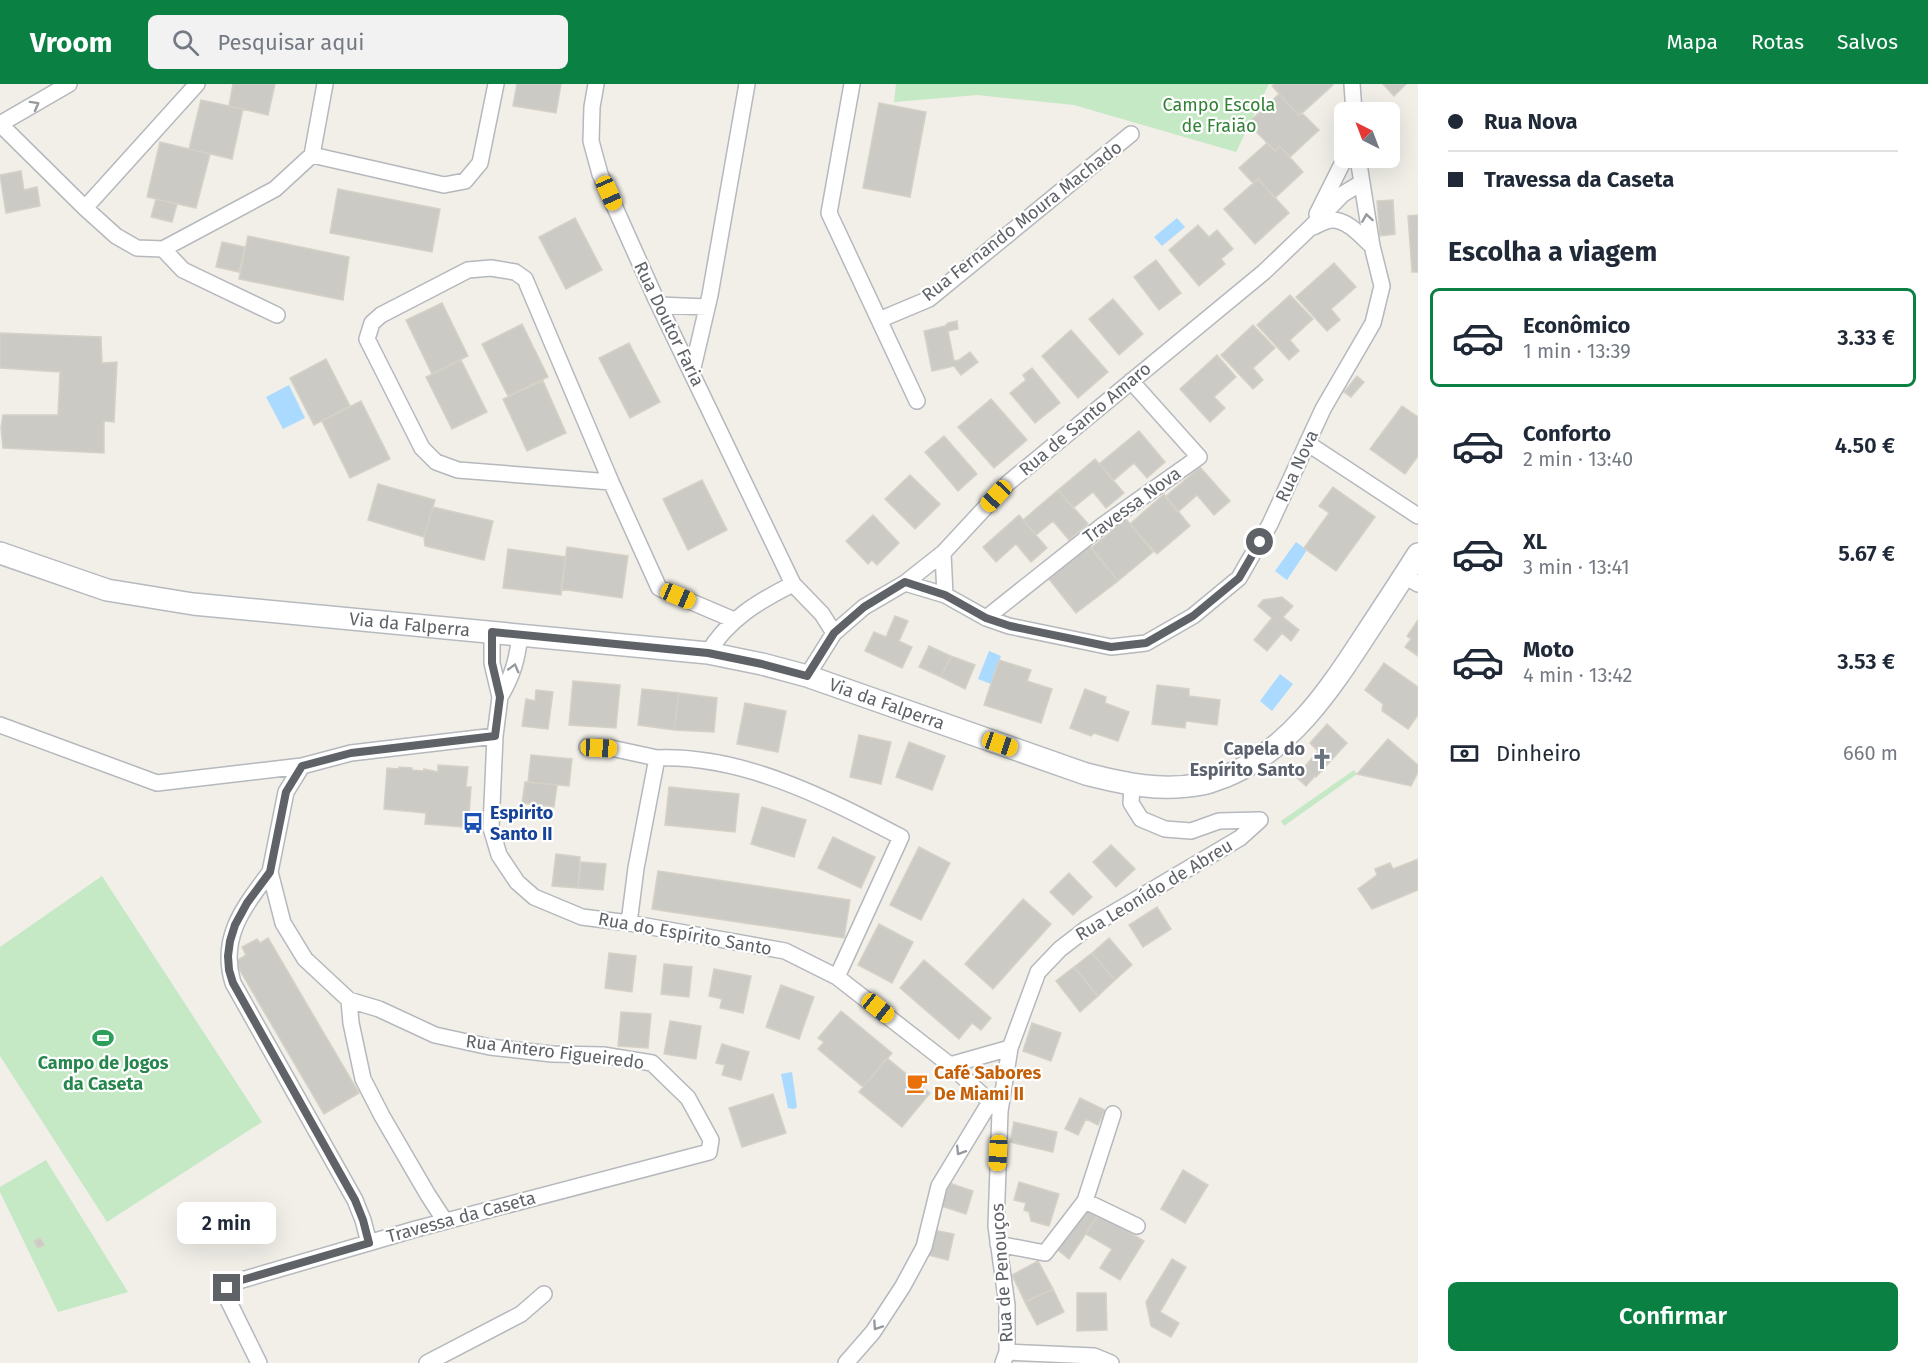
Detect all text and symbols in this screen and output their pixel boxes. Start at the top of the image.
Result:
search box [148,15,568,69]
text: Vroom [30,26,112,59]
icon: search [169,26,202,59]
text: Pesquisar aqui [217,29,364,56]
text: Mapa [1667,29,1718,55]
text: Rotas [1751,29,1804,55]
text: Salvos [1837,29,1898,55]
park label: Campo Escola de Fraião [1163,94,1275,137]
one-way arrow [29,101,39,112]
north arrow [1334,102,1400,168]
map controls [1334,102,1400,168]
text: Rua Nova [1484,108,1578,135]
street label: Rua Fernando Moura Machado [918,136,1126,306]
text: Travessa da Caseta [1484,166,1674,193]
car [593,173,625,213]
one-way arrow [1361,213,1374,223]
text: Escolha a viagem [1448,236,1657,268]
street label: Rua Doutor Faria [629,258,709,390]
icon: car [1451,311,1505,365]
text: Econômico [1523,312,1630,339]
text: 3.33 € [1837,324,1895,351]
text: 1 min · 13:39 [1523,339,1631,363]
street label: Rua de Santo Amaro [1015,357,1155,481]
icon: car [1451,419,1505,473]
text: Conforto [1523,420,1611,447]
street label: Rua Nova [1271,426,1323,506]
text: 4.50 € [1835,432,1895,459]
text: 2 min · 13:40 [1523,447,1633,471]
street label: Travessa Nova [1079,462,1185,548]
car [977,477,1015,515]
icon: car [1451,527,1505,581]
route start [1246,528,1273,555]
text: XL [1523,528,1547,555]
text: 5.67 € [1838,540,1895,567]
text: 3 min · 13:41 [1523,555,1630,579]
car [658,581,698,611]
street label: Via da Falperra [348,608,471,641]
icon: car [1451,635,1505,689]
text: Moto [1523,636,1574,663]
text: 3.53 € [1837,648,1895,675]
one-way arrow [507,663,520,673]
text: 4 min · 13:42 [1523,663,1632,687]
street label: Via da Falperra [826,674,948,735]
car [980,730,1020,758]
icon: cash [1448,737,1481,770]
car [581,738,617,758]
place label: Capela do Espírito Santo [1190,738,1305,781]
text: Dinheiro [1496,740,1581,767]
text: 660 m [1843,741,1898,765]
church icon: Capela do Espírito Santo [1310,747,1334,771]
place label: Espirito Santo II [490,802,553,845]
bus stop icon: Espirito Santo II [461,811,485,835]
street label: Rua Leonído de Abreu [1071,834,1237,946]
street label: Rua do Espírito Santo [596,908,774,960]
car [858,990,898,1026]
sports icon: Campo de Jogos da Caseta [91,1026,115,1050]
street label: Rua Antero Figueiredo [464,1030,646,1074]
place label: Campo de Jogos da Caseta [38,1052,169,1095]
place label: Café Sabores De Miami II [934,1062,1041,1105]
cafe icon: Café Sabores De Miami II [905,1071,929,1095]
car [988,1135,1008,1171]
one-way arrow [955,1145,967,1155]
street label: Travessa da Caseta [384,1187,538,1247]
callout: 2 min [178,1201,276,1243]
street label: Rua de Penouços [986,1203,1018,1343]
text: 2 min [202,1211,251,1235]
route end [213,1274,240,1301]
button: Confirmar [1448,1282,1898,1351]
one-way arrow [873,1319,884,1330]

